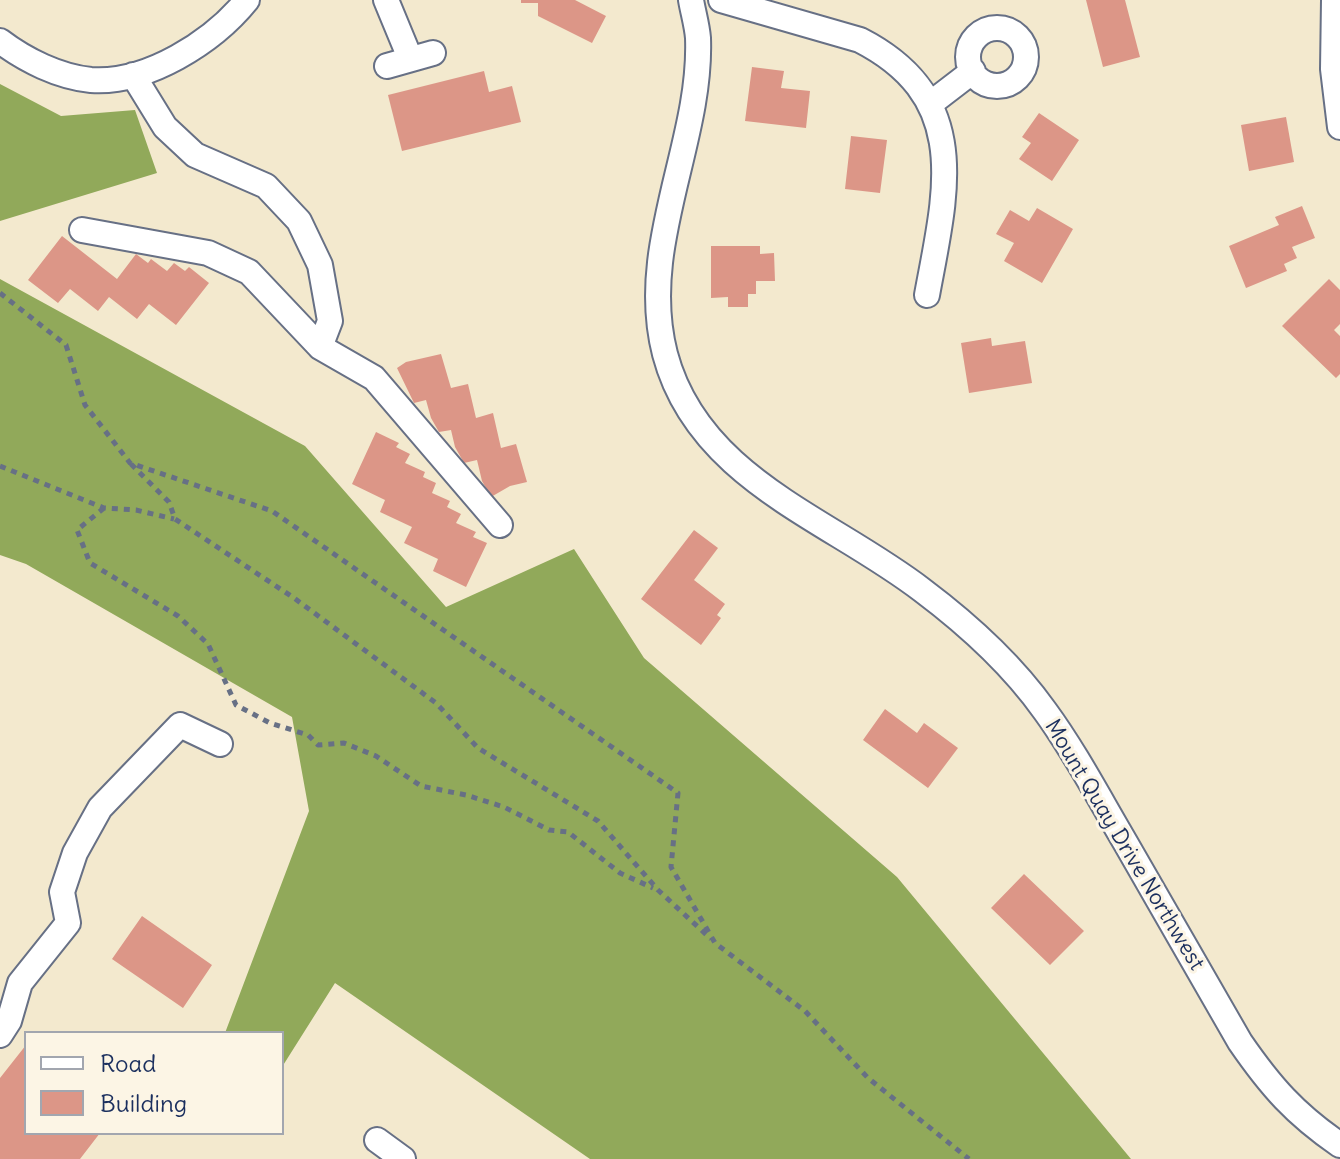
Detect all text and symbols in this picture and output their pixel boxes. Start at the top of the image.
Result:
street label: Mount Quay Drive Northwest [1039,715,1209,975]
legend [24,1031,284,1135]
text: Road [100,1048,156,1078]
text: Building [100,1088,187,1118]

